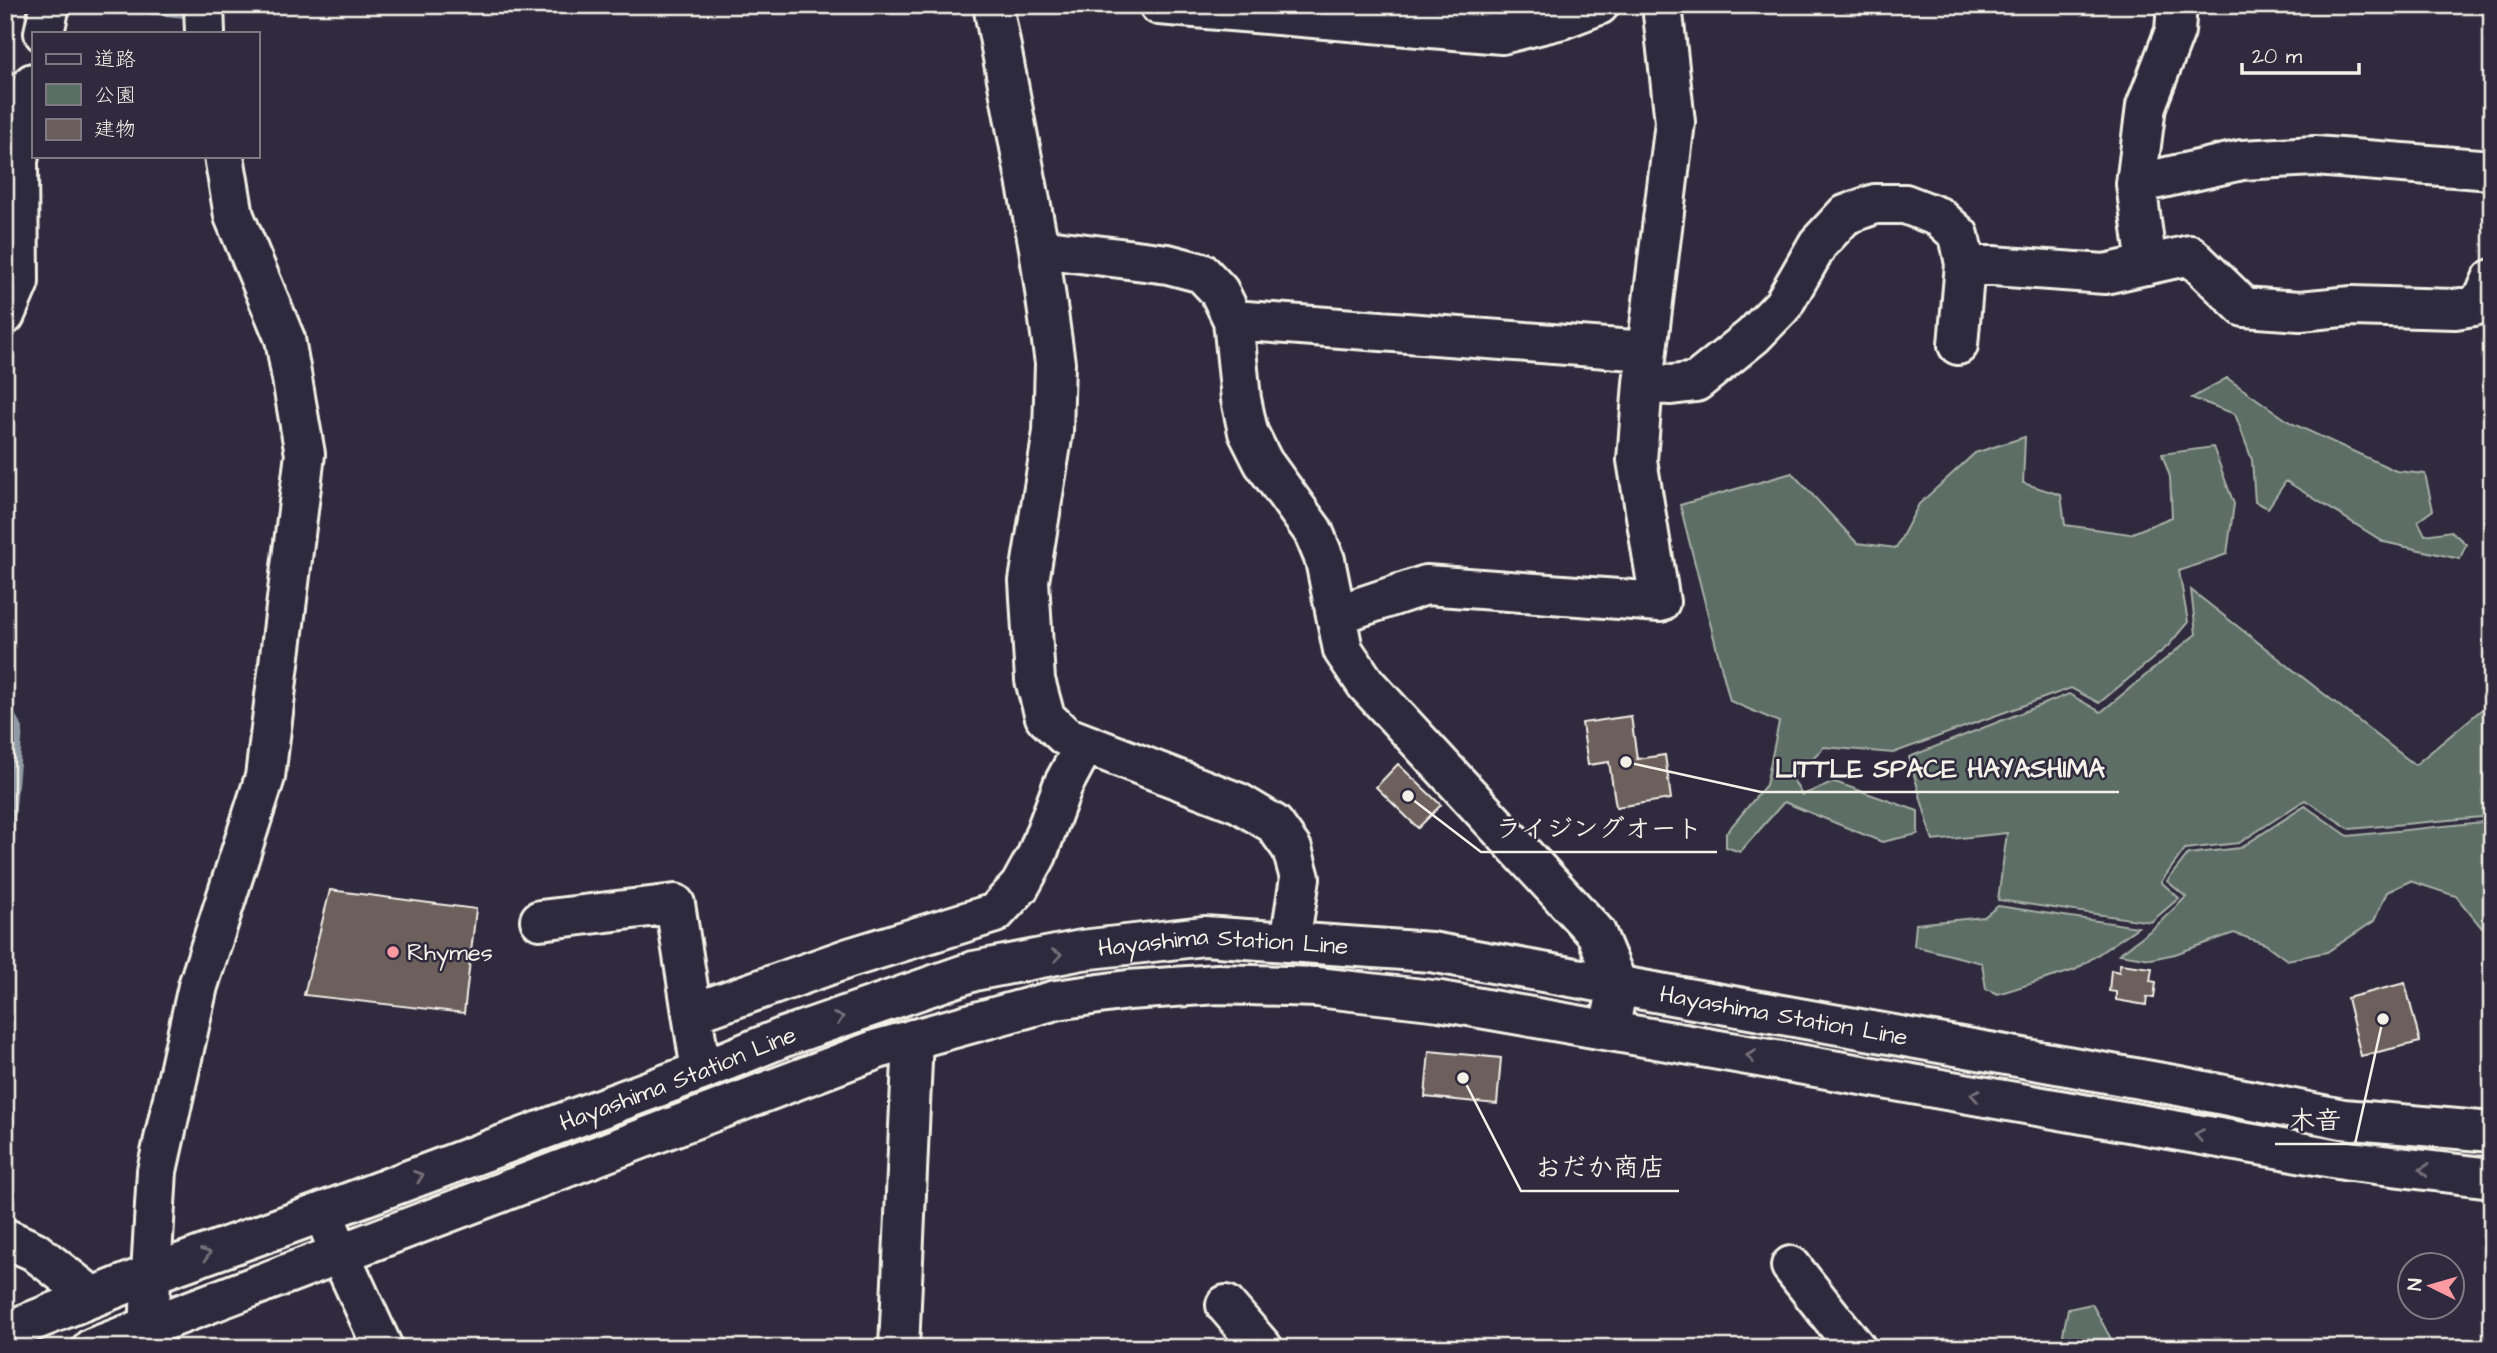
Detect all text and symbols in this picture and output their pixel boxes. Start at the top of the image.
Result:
legend [32,32,259,158]
scale bar [2242,32,2359,76]
text: 20 m [2252,42,2303,71]
text: 道路 [94,45,136,74]
text: 公園 [94,81,136,110]
text: 建物 [94,115,136,144]
callout: LITTLE SPACE HAYASHIMA [1761,745,2119,792]
text: LITTLE SPACE HAYASHIMA [1775,751,2105,787]
callout: ライジングオート [1481,805,1717,852]
text: ライジングオート [1496,811,1702,847]
street label: Hayashima Station Line [1096,920,1349,966]
place label: Rhymes [407,936,493,971]
marker: Rhymes [385,944,401,960]
one-way arrow [1051,948,1063,963]
street label: Hayashima Station Line [1657,977,1910,1055]
one-way arrow [832,1012,844,1026]
street label: Hayashima Station Line [555,1018,801,1140]
one-way arrow [1745,1049,1757,1064]
one-way arrow [1969,1088,1981,1103]
callout: 木音 [2275,1097,2355,1144]
text: 木音 [2289,1103,2341,1139]
one-way arrow [2193,1128,2205,1143]
callout: おだか商店 [1521,1144,1679,1191]
text: おだか商店 [1535,1150,1665,1186]
one-way arrow [2418,1163,2430,1178]
one-way arrow [413,1170,425,1184]
one-way arrow [199,1248,211,1262]
north arrow [2396,1252,2466,1322]
text: N [2402,1277,2430,1292]

